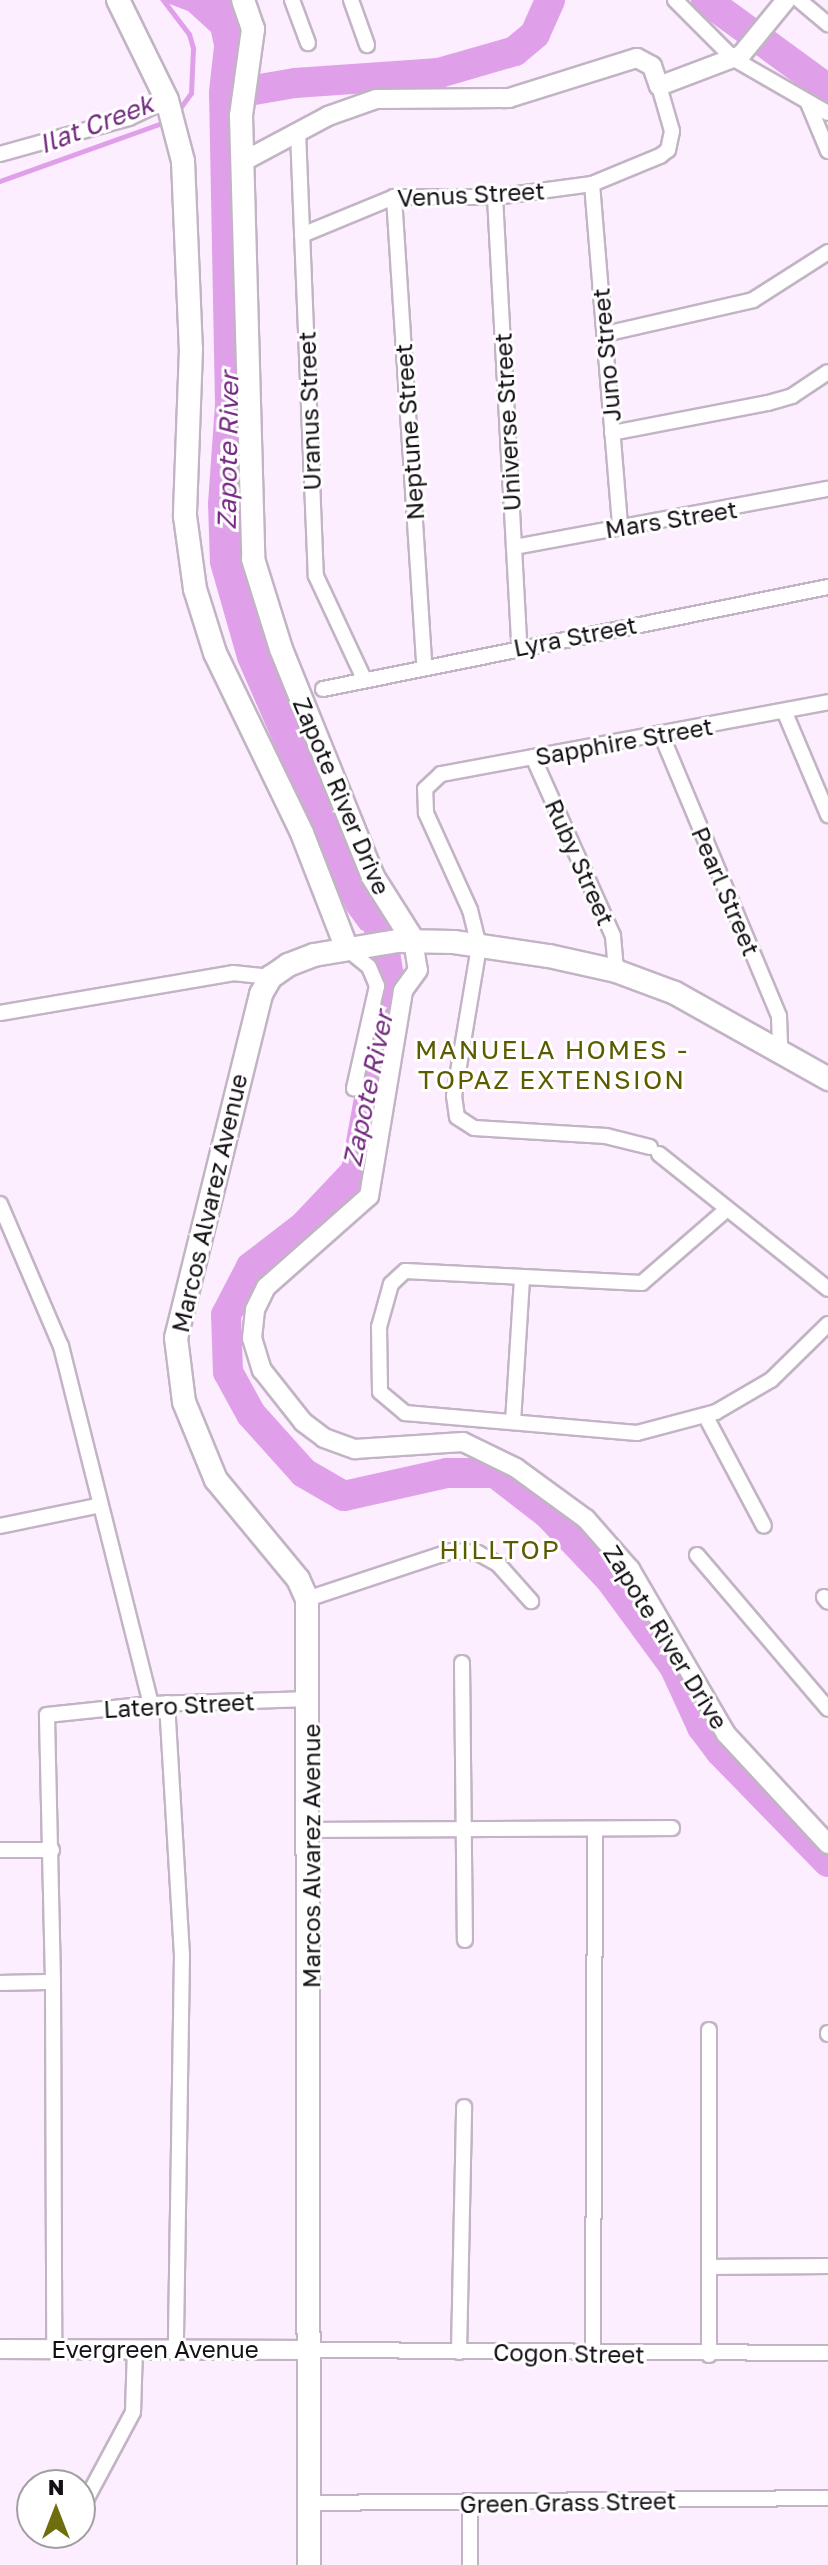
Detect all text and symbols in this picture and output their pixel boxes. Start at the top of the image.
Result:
water label: Ilat Creek [34,88,158,160]
street label: Venus Street [397,176,545,212]
street label: Juno Street [586,287,626,423]
street label: Uranus Street [292,331,326,491]
street label: Universe Street [488,332,526,512]
street label: Neptune Street [388,343,430,521]
water label: Zapote River [211,372,245,530]
street label: Mars Street [603,494,739,544]
street label: Lyra Street [511,610,639,662]
street label: Zapote River Drive [288,693,396,899]
street label: Sapphire Street [533,711,715,771]
street label: Ruby Street [539,794,621,930]
street label: Pearl Street [686,822,766,960]
water label: Zapote River [336,1009,400,1169]
district label: MANUELA HOMES - TOPAZ EXTENSION [415,1034,689,1096]
street label: Marcos Alvarez Avenue [165,1071,253,1335]
district label: HILLTOP [439,1534,561,1566]
street label: Zapote River Drive [598,1540,734,1734]
street label: Latero Street [103,1687,255,1723]
street label: Marcos Alvarez Avenue [297,1724,325,1988]
street label: Evergreen Avenue [51,2335,259,2363]
street label: Cogon Street [493,2337,645,2369]
north arrow [16,2469,96,2549]
text: N [48,2473,64,2500]
street label: Green Grass Street [459,2486,677,2518]

